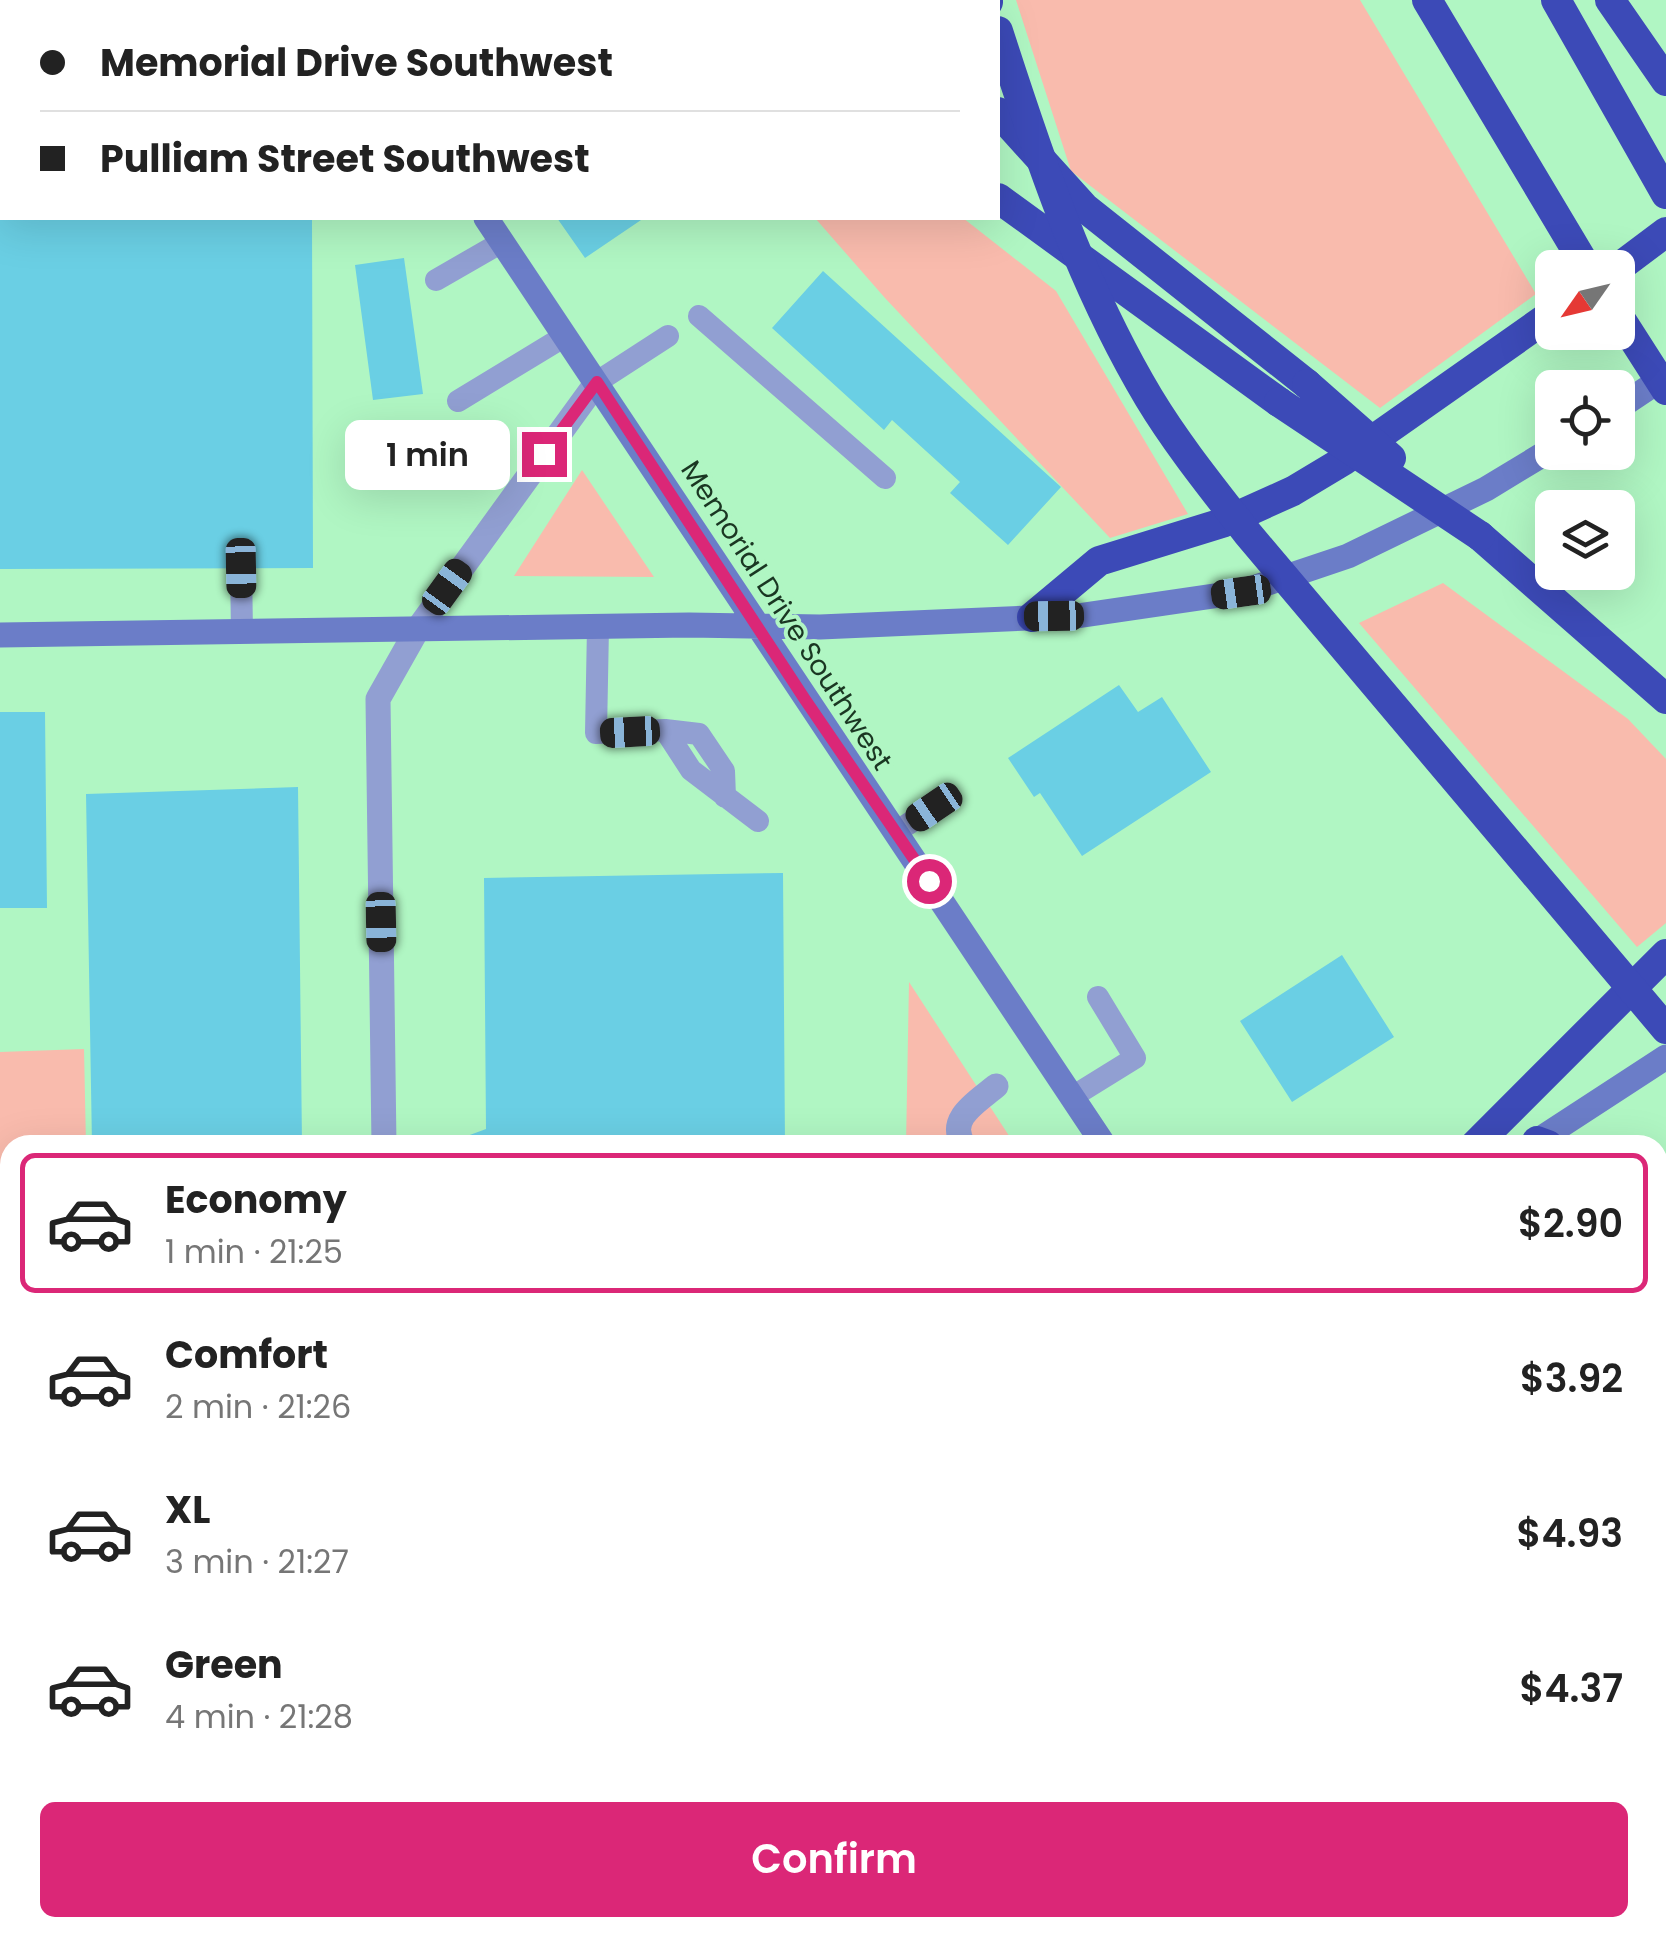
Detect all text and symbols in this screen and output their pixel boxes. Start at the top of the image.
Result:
text: Memorial Drive Southwest [100,36,613,89]
text: Pulliam Street Southwest [100,132,590,185]
north arrow [1535,250,1635,350]
map controls [1535,250,1635,590]
button: locate [1535,370,1635,470]
callout: 1 min [344,419,509,489]
text: 1 min [386,432,469,477]
route end [522,432,567,477]
street label: Memorial Drive Southwest [672,453,902,778]
button: layers [1535,490,1635,590]
car [225,538,257,598]
car [417,554,477,620]
car [1209,573,1273,611]
car [1024,600,1084,632]
car [599,715,661,749]
car [901,778,967,836]
route start [907,859,952,904]
car [365,892,397,952]
text: Economy [165,1173,347,1226]
icon: car [45,1178,135,1268]
text: $2.90 [1518,1197,1623,1250]
text: 1 min · 21:25 [165,1229,343,1274]
text: Comfort [165,1328,328,1381]
icon: car [45,1333,135,1423]
text: $3.92 [1520,1352,1623,1405]
text: 2 min · 21:26 [165,1384,351,1429]
text: XL [165,1483,210,1536]
icon: car [45,1488,135,1578]
text: $4.93 [1517,1507,1623,1560]
text: 3 min · 21:27 [165,1539,349,1584]
text: Green [165,1638,283,1691]
icon: car [45,1643,135,1733]
text: $4.37 [1520,1662,1623,1715]
text: 4 min · 21:28 [165,1694,353,1739]
button: Confirm [40,1802,1628,1917]

